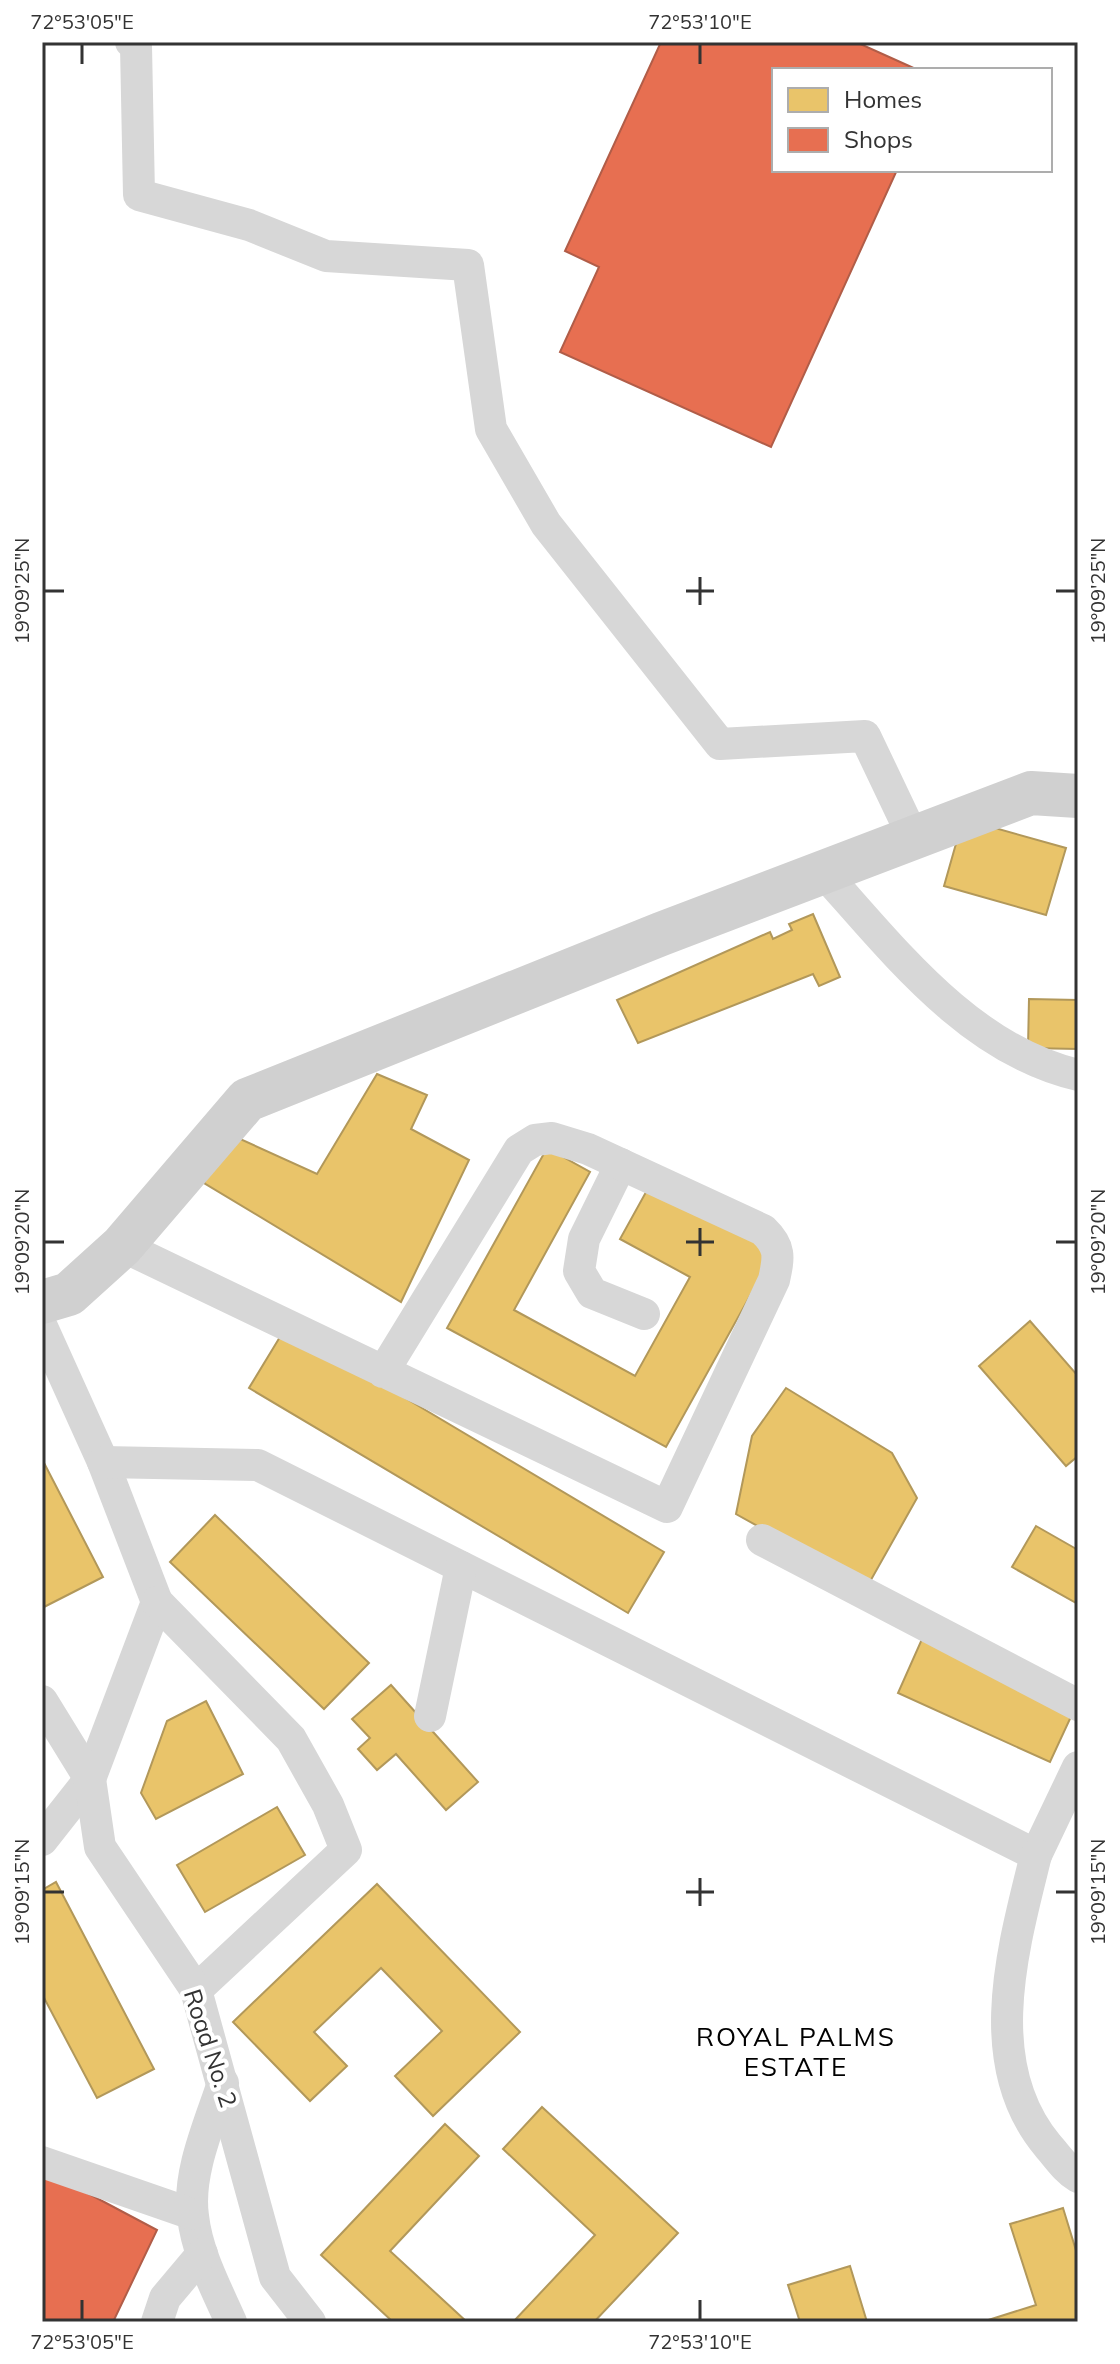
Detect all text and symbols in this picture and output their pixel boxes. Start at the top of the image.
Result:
text: 72°53'05"E [30,9,134,34]
text: 72°53'10"E [648,9,752,34]
legend [772,68,1052,172]
text: Homes [844,84,922,114]
text: Shops [844,124,913,154]
text: 19°09'25"N [9,538,34,644]
text: 19°09'25"N [1085,538,1110,644]
text: 19°09'20"N [9,1189,34,1295]
text: 19°09'20"N [1085,1189,1110,1295]
text: 19°09'15"N [9,1839,34,1945]
text: 19°09'15"N [1085,1839,1110,1945]
street label: Road No. 2 [178,1985,244,2111]
district label: ROYAL PALMS ESTATE [696,2020,896,2083]
text: 72°53'05"E [30,2329,134,2354]
text: 72°53'10"E [648,2329,752,2354]

